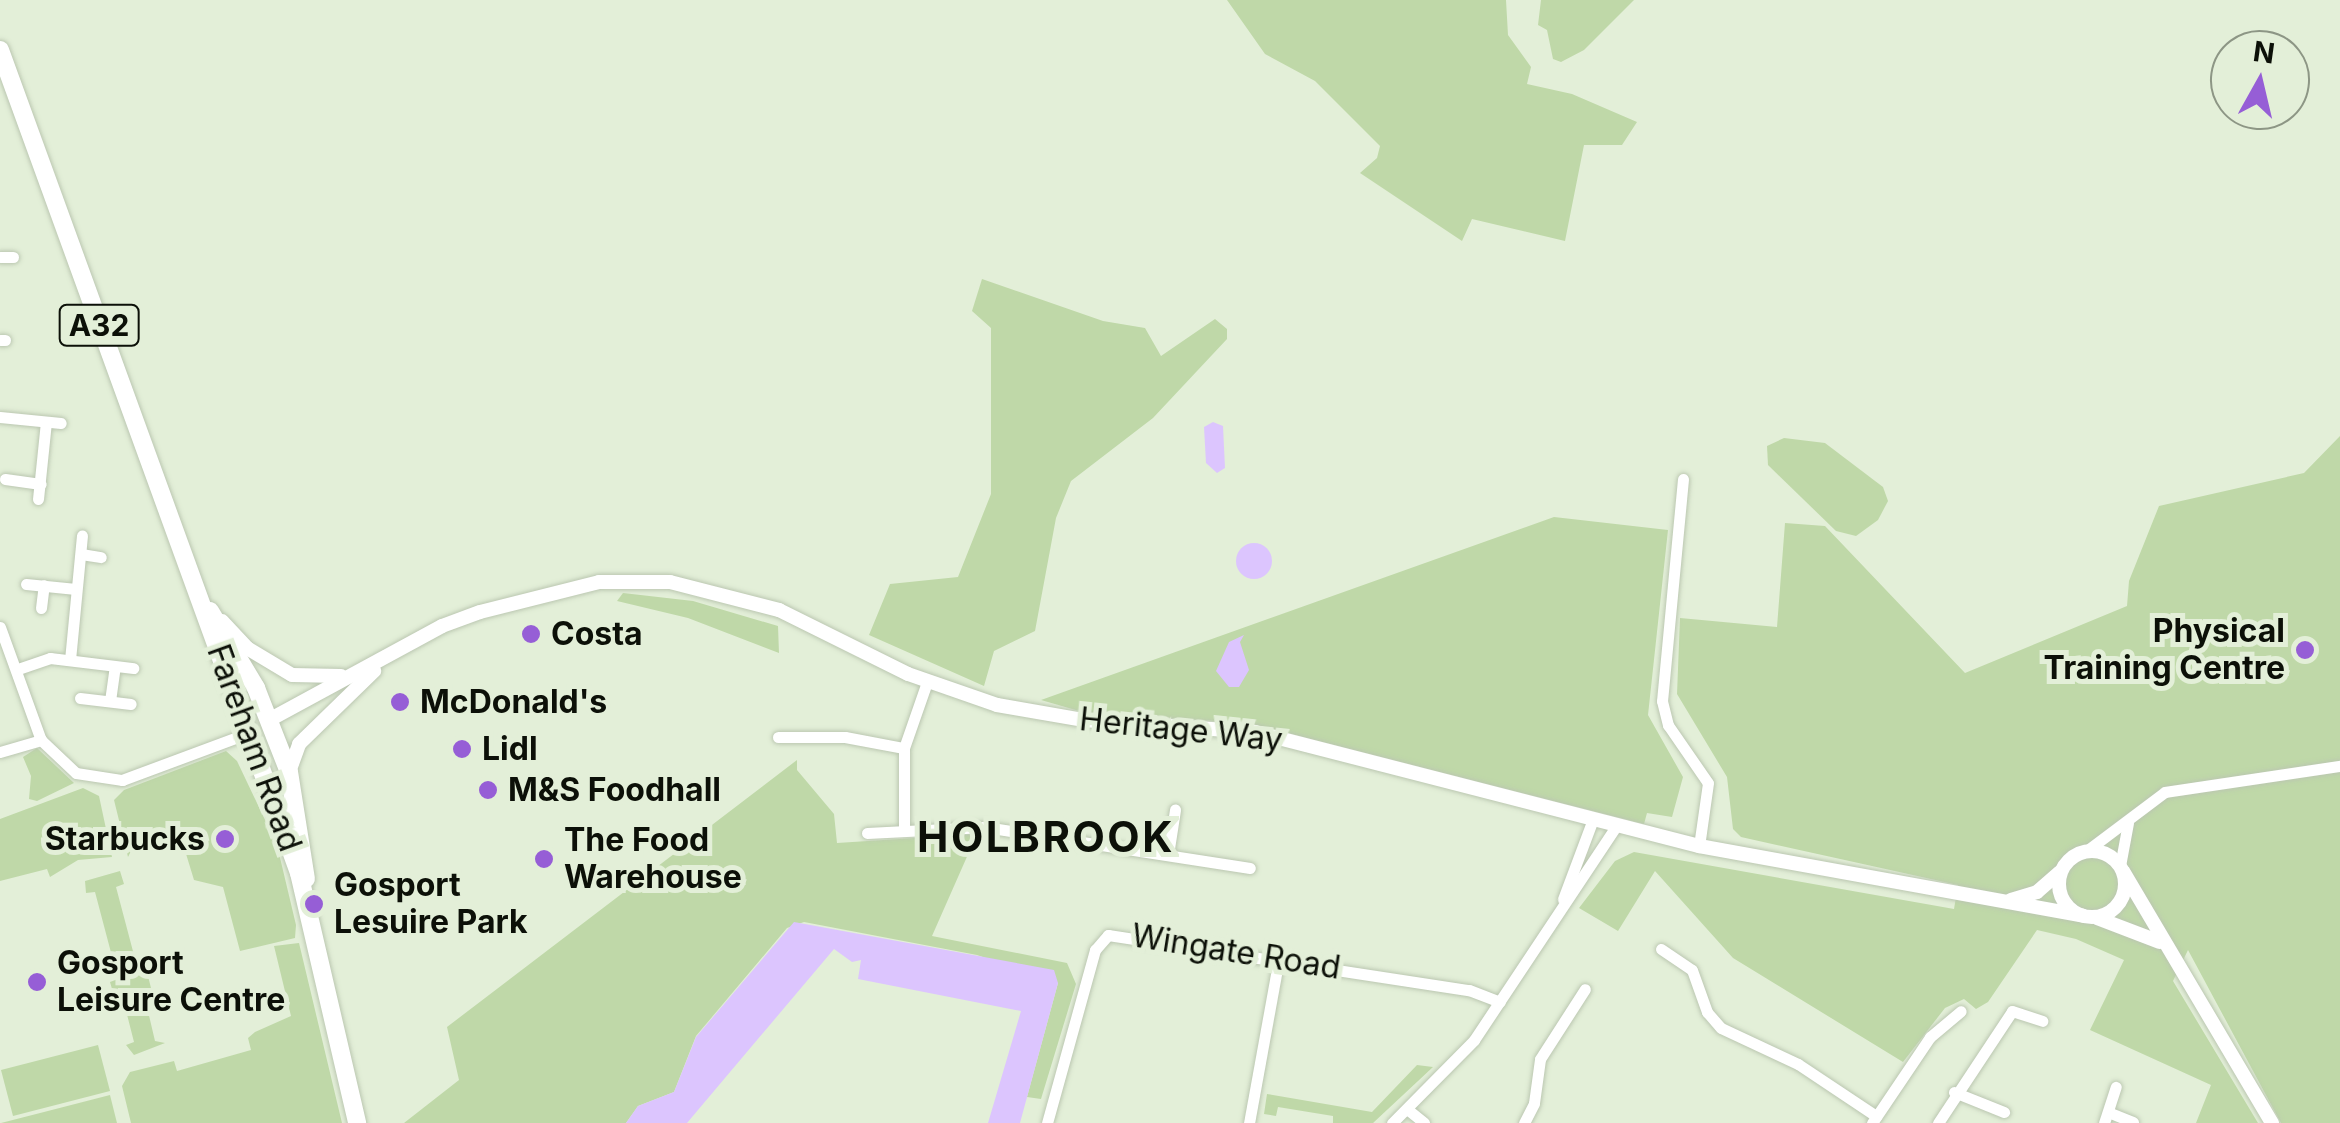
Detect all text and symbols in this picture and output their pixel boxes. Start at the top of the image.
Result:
north arrow [2210,30,2310,130]
text: N [2251,34,2277,71]
road number: A32 [56,300,142,350]
place label: Physical Training Centre [2044,613,2285,688]
place label: Costa [551,615,643,653]
marker: Costa [520,623,542,645]
street label: Fareham Road [199,639,309,857]
marker: Physical Training Centre [2294,639,2316,661]
place label: McDonald's [420,683,607,721]
marker: McDonald's [389,691,411,713]
street label: Heritage Way [1078,700,1284,760]
place label: Lidl [482,730,538,768]
marker: Lidl [451,738,473,760]
place label: M&S Foodhall [508,771,721,809]
marker: M&S Foodhall [477,779,499,801]
district label: HOLBROOK [917,812,1175,862]
place label: Starbucks [45,820,205,858]
place label: The Food Warehouse [564,822,742,897]
marker: Starbucks [214,828,236,850]
marker: The Food Warehouse [533,848,555,870]
place label: Gosport Lesuire Park [334,867,528,942]
marker: Gosport Lesuire Park [303,893,325,915]
street label: Wingate Road [1129,917,1343,987]
place label: Gosport Leisure Centre [57,945,285,1020]
marker: Gosport Leisure Centre [26,971,48,993]

